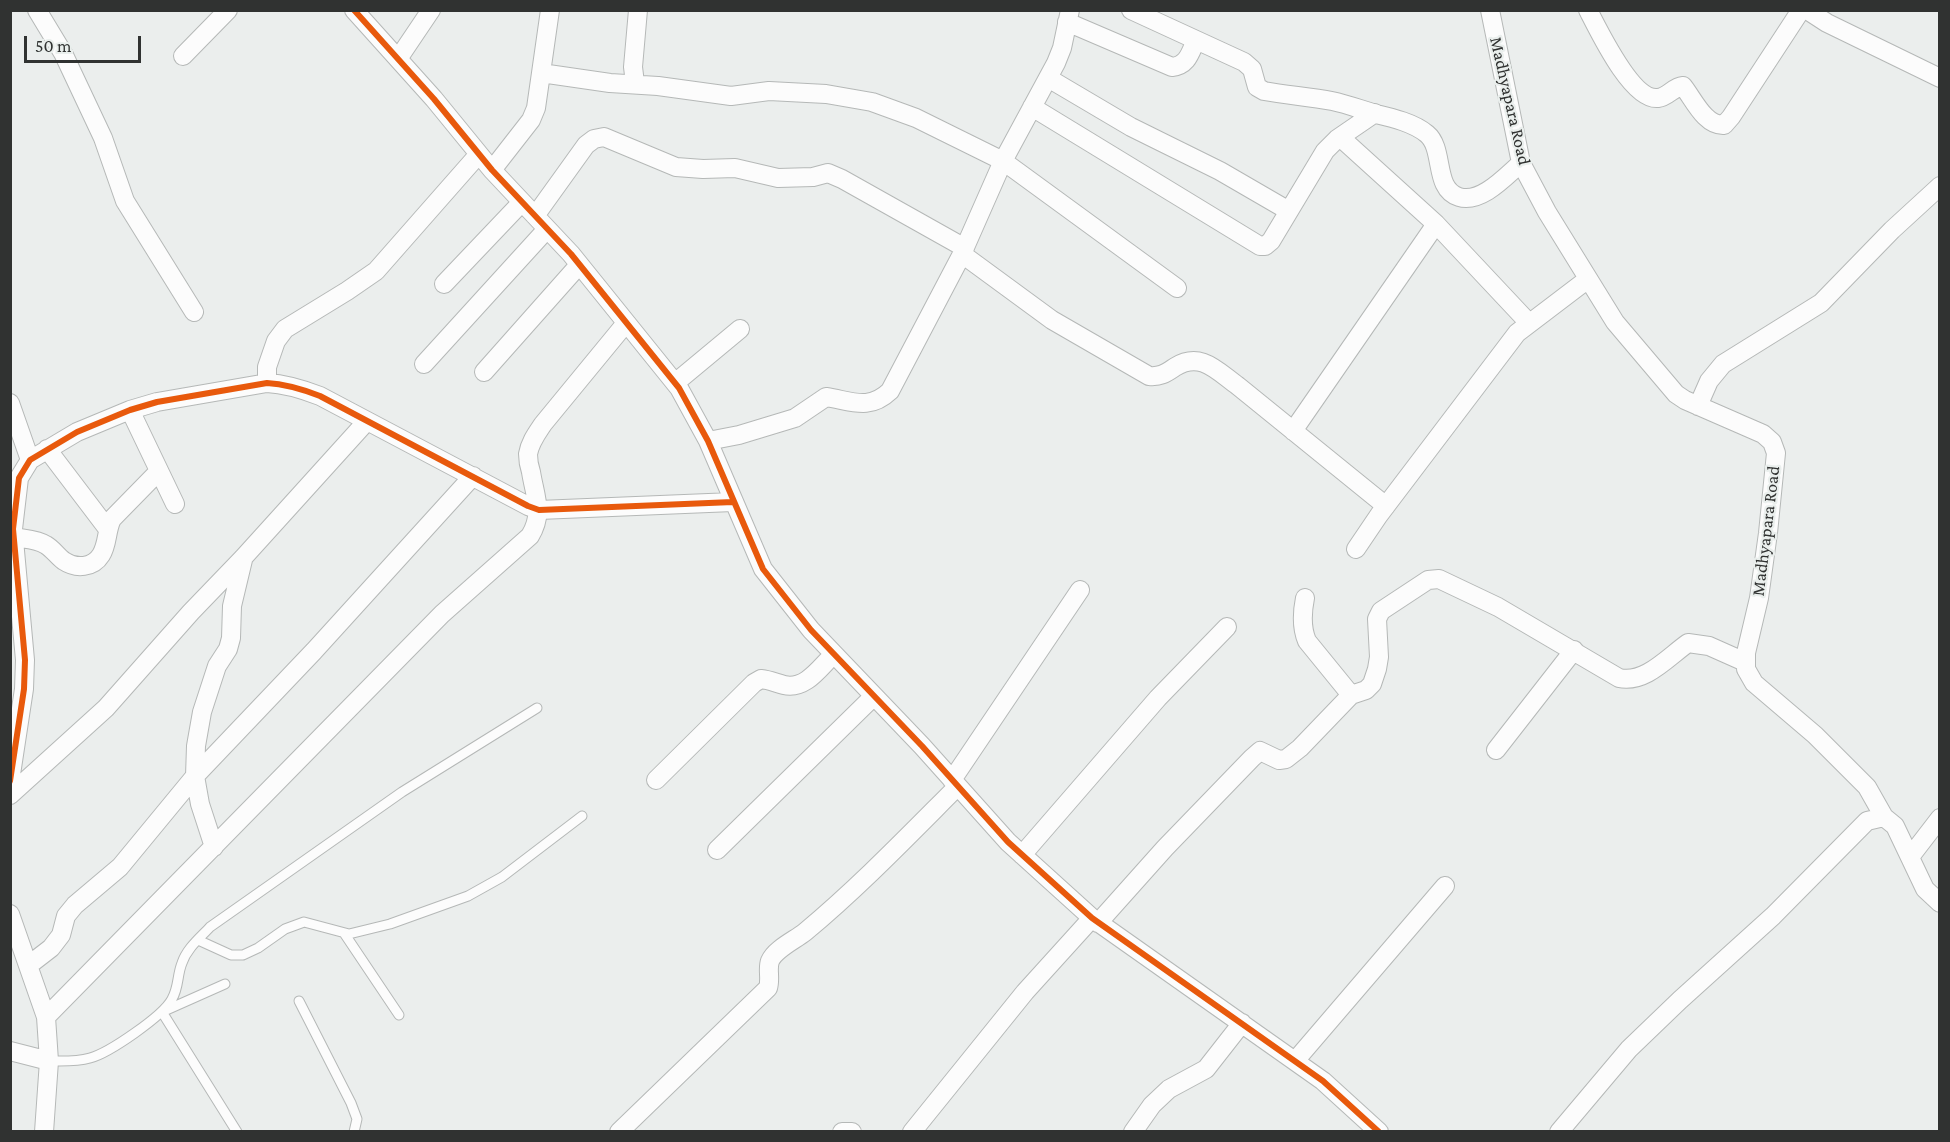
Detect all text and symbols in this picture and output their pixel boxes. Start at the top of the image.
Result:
scale bar [27,24,144,62]
street label: Madhyapara Road [1485,35,1535,167]
text: 50 m [35,36,72,56]
street label: Madhyapara Road [1747,465,1785,597]

